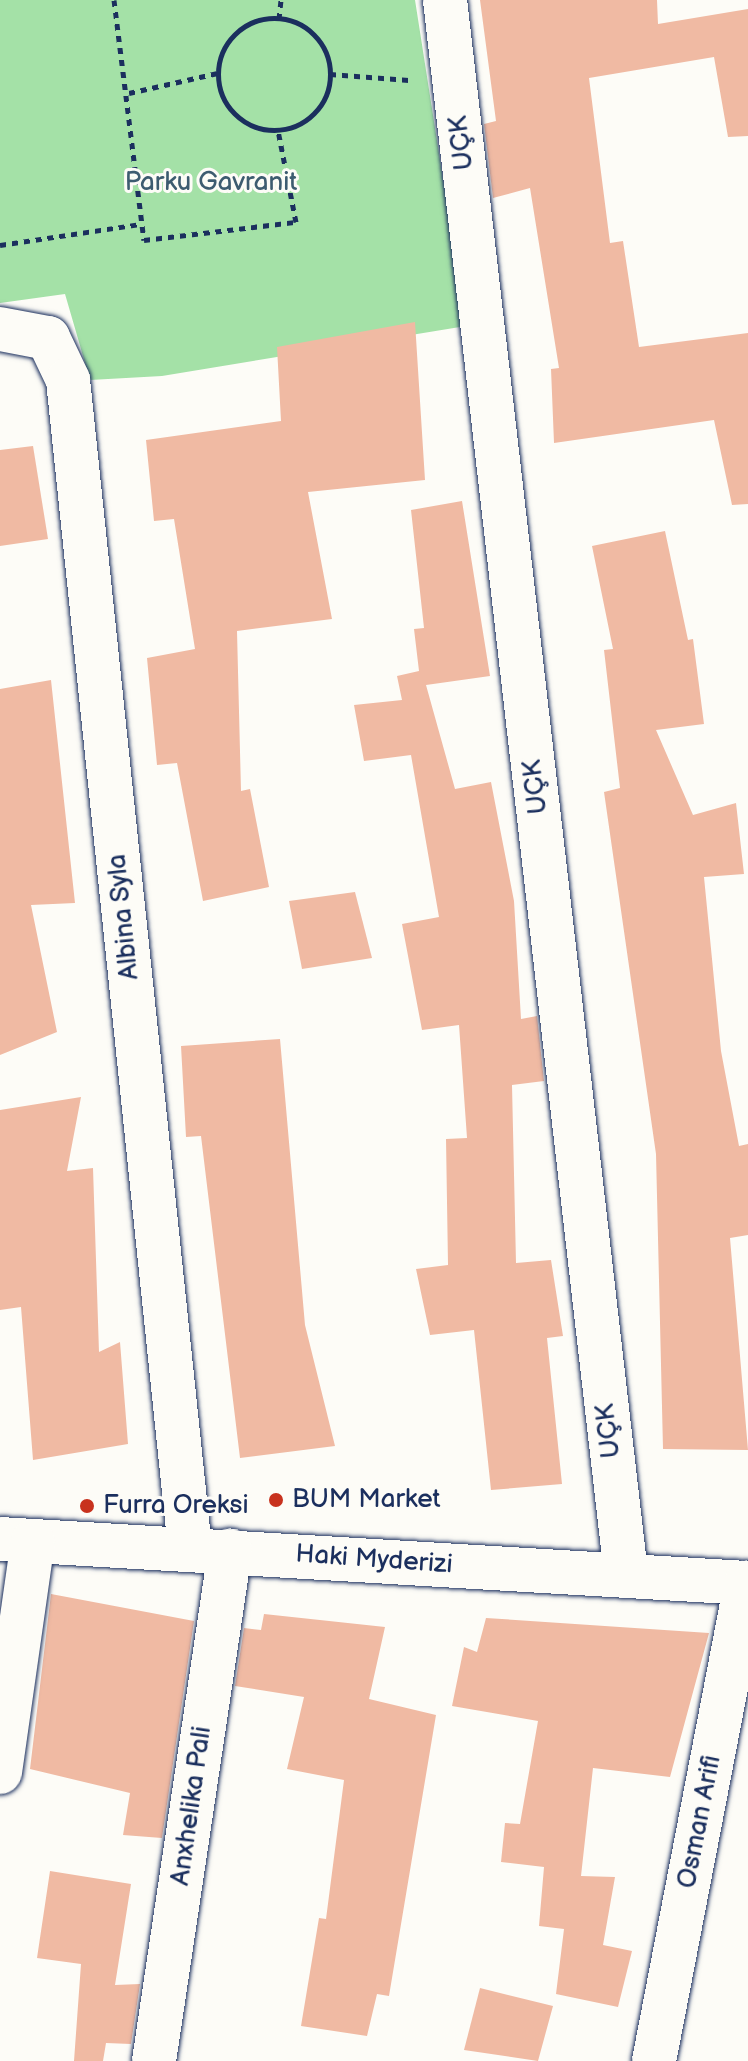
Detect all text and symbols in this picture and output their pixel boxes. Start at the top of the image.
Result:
street label: UÇK [443,114,481,172]
park label: Parku Gavranit [125,167,297,199]
street label: UÇK [517,758,555,816]
street label: Albina Syla [102,852,146,982]
street label: UÇK [590,1402,628,1460]
place label: BUM Market [292,1484,441,1516]
place label: Furra Oreksi [103,1490,248,1522]
marker: BUM Market [267,1491,285,1509]
marker: Furra Oreksi [78,1497,96,1515]
street label: Haki Myderizi [294,1539,454,1581]
street label: Anxhelika Pali [165,1724,219,1888]
street label: Osman Arifi [672,1753,728,1891]

